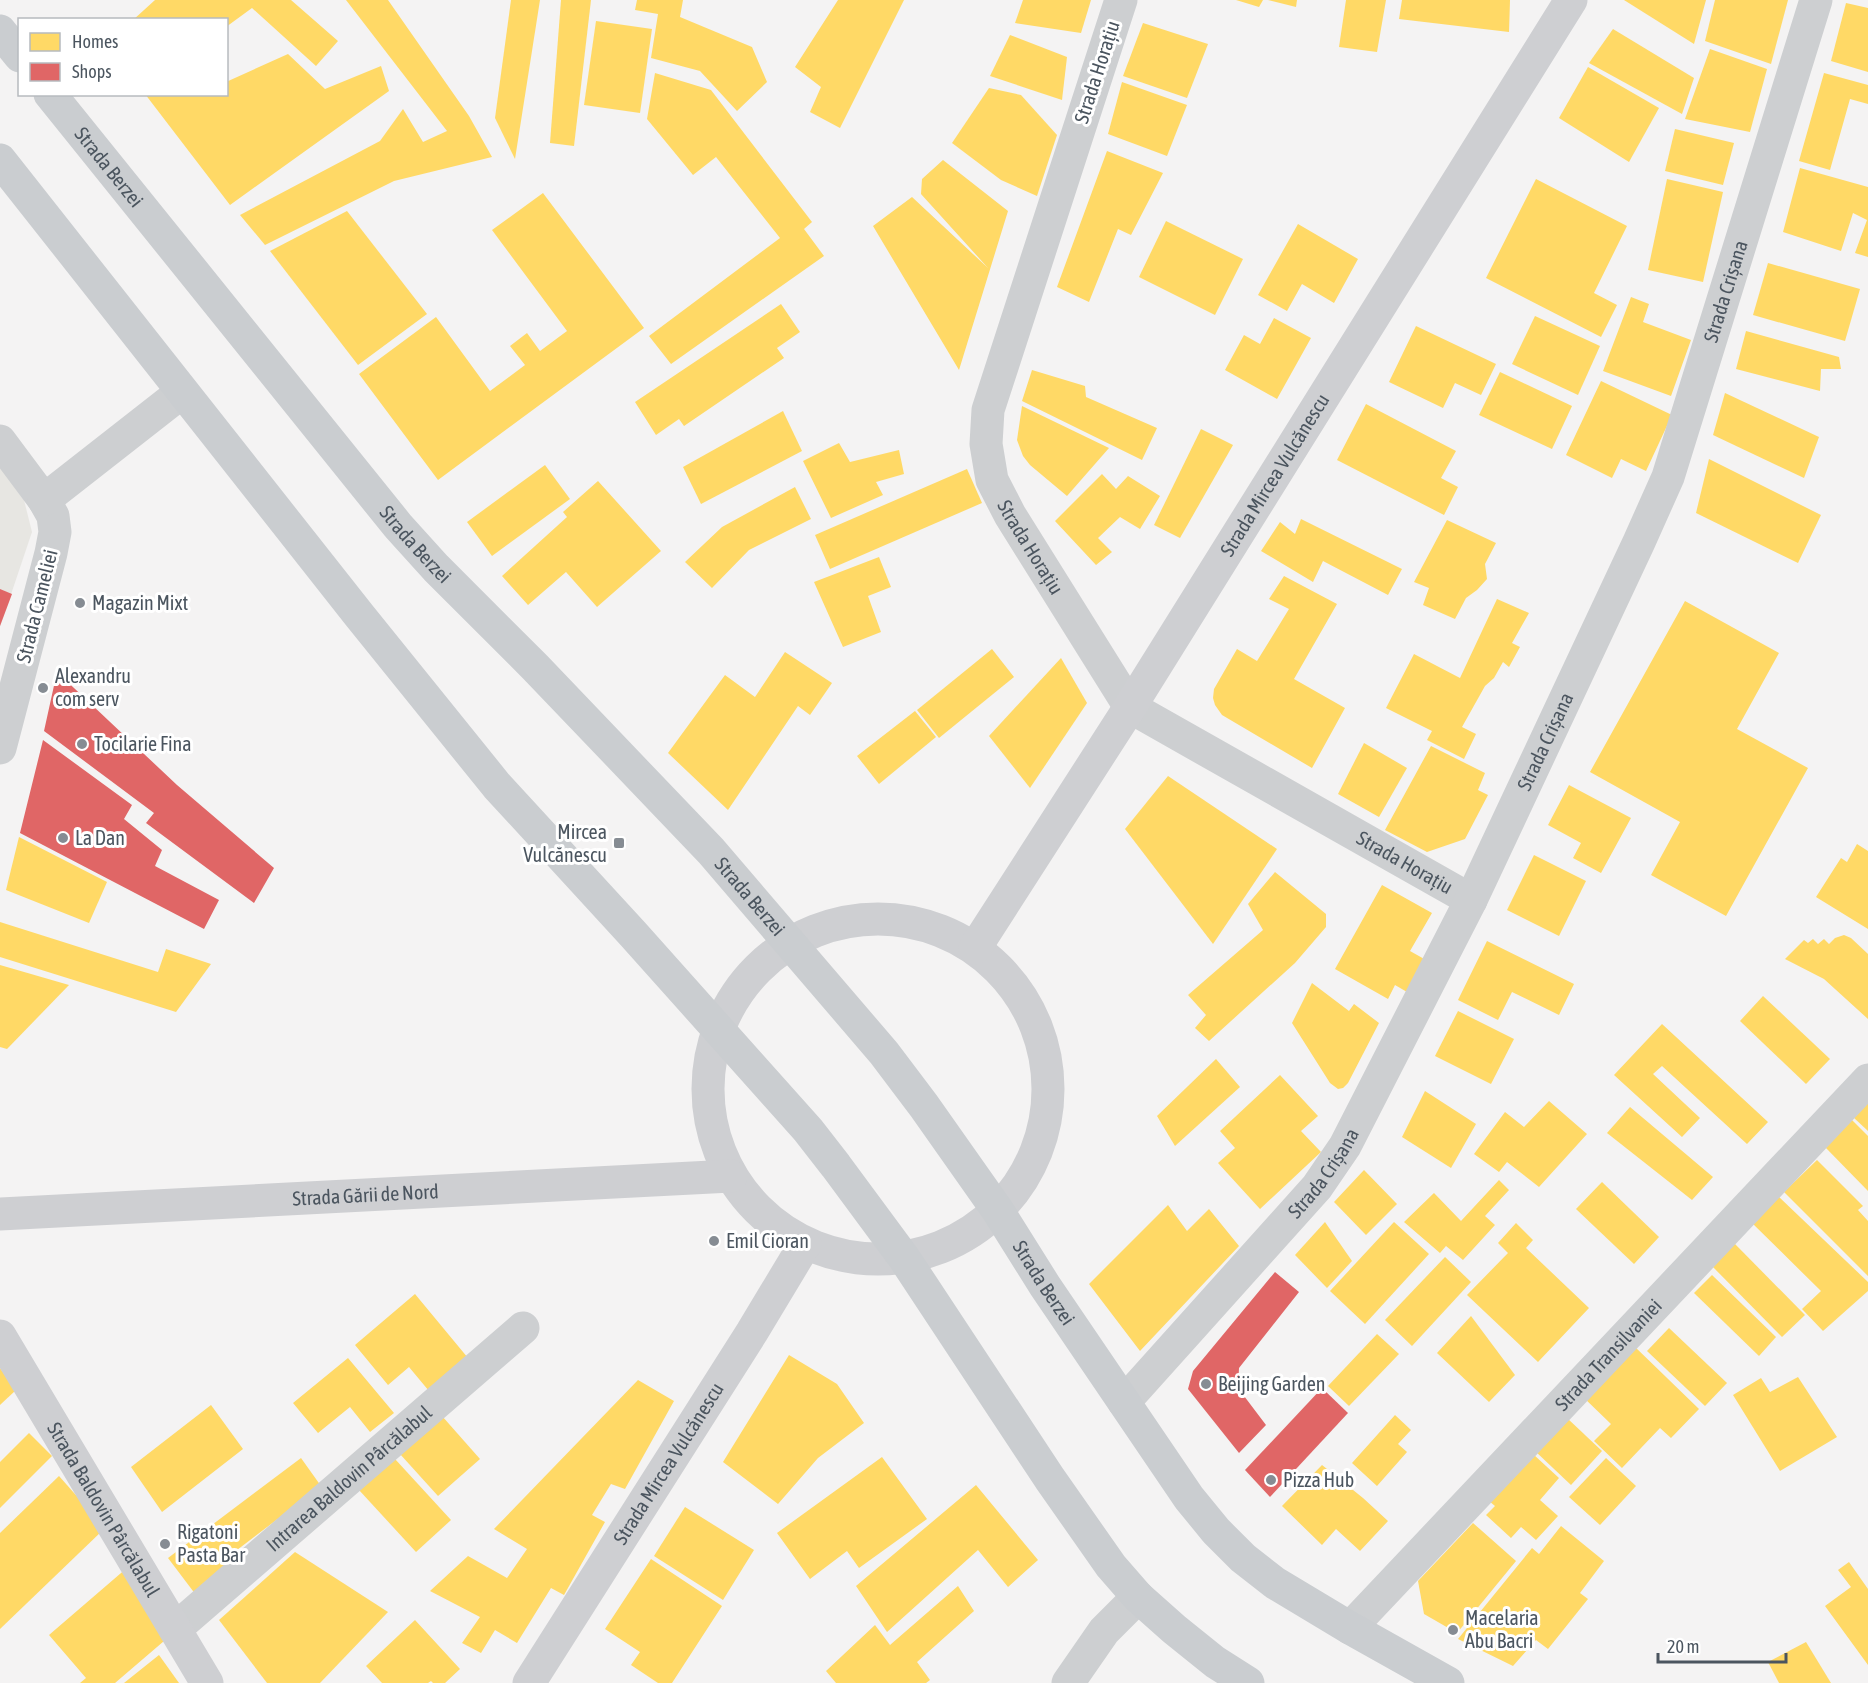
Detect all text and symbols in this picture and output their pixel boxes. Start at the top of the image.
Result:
legend [18,18,228,96]
street label: Strada Horațiu [1069,18,1124,126]
text: Homes [72,31,118,52]
text: Shops [72,61,112,82]
street label: Strada Berzei [70,122,148,211]
street label: Strada Crișana [1699,237,1752,345]
street label: Strada Mircea Vulcănescu [1215,389,1334,560]
street label: Strada Horațiu [993,496,1069,598]
street label: Strada Berzei [375,501,456,587]
street label: Strada Cameliei [11,547,62,665]
place label: Magazin Mixt [92,591,189,614]
marker: Magazin Mixt [73,596,87,610]
place label: Alexandru com serv [55,664,131,710]
marker: Alexandru com serv [36,681,50,695]
street label: Strada Crișana [1512,689,1578,794]
place label: Tocilarie Fina [94,732,192,755]
marker: Tocilarie Fina [75,737,89,751]
place label: Mircea Vulcănescu [523,820,607,866]
place label: La Dan [75,826,125,849]
street label: Strada Horațiu [1353,826,1457,898]
marker: La Dan [56,831,70,845]
marker: Mircea Vulcănescu [612,836,626,850]
street label: Strada Berzei [711,852,790,940]
street label: Strada Crișana [1283,1124,1363,1222]
street label: Strada Gării de Nord [292,1179,439,1210]
place label: Emil Cioran [726,1229,809,1252]
marker: Emil Cioran [707,1234,721,1248]
street label: Strada Berzei [1009,1236,1080,1329]
street label: Strada Transilvaniei [1550,1294,1666,1415]
place label: Beijing Garden [1218,1372,1325,1395]
marker: Beijing Garden [1199,1377,1213,1391]
street label: Strada Mircea Vulcănescu [608,1378,728,1548]
street label: Intrarea Baldovin Pârcălabul [261,1400,436,1556]
street label: Strada Baldovin Pârcălabul [43,1418,165,1601]
place label: Pizza Hub [1283,1468,1354,1491]
marker: Pizza Hub [1264,1473,1278,1487]
place label: Rigatoni Pasta Bar [177,1520,246,1566]
marker: Rigatoni Pasta Bar [158,1537,172,1551]
place label: Macelaria Abu Bacri [1465,1606,1539,1652]
marker: Macelaria Abu Bacri [1446,1623,1460,1637]
scale bar [1658,1626,1786,1664]
text: 20 m [1667,1636,1699,1657]

